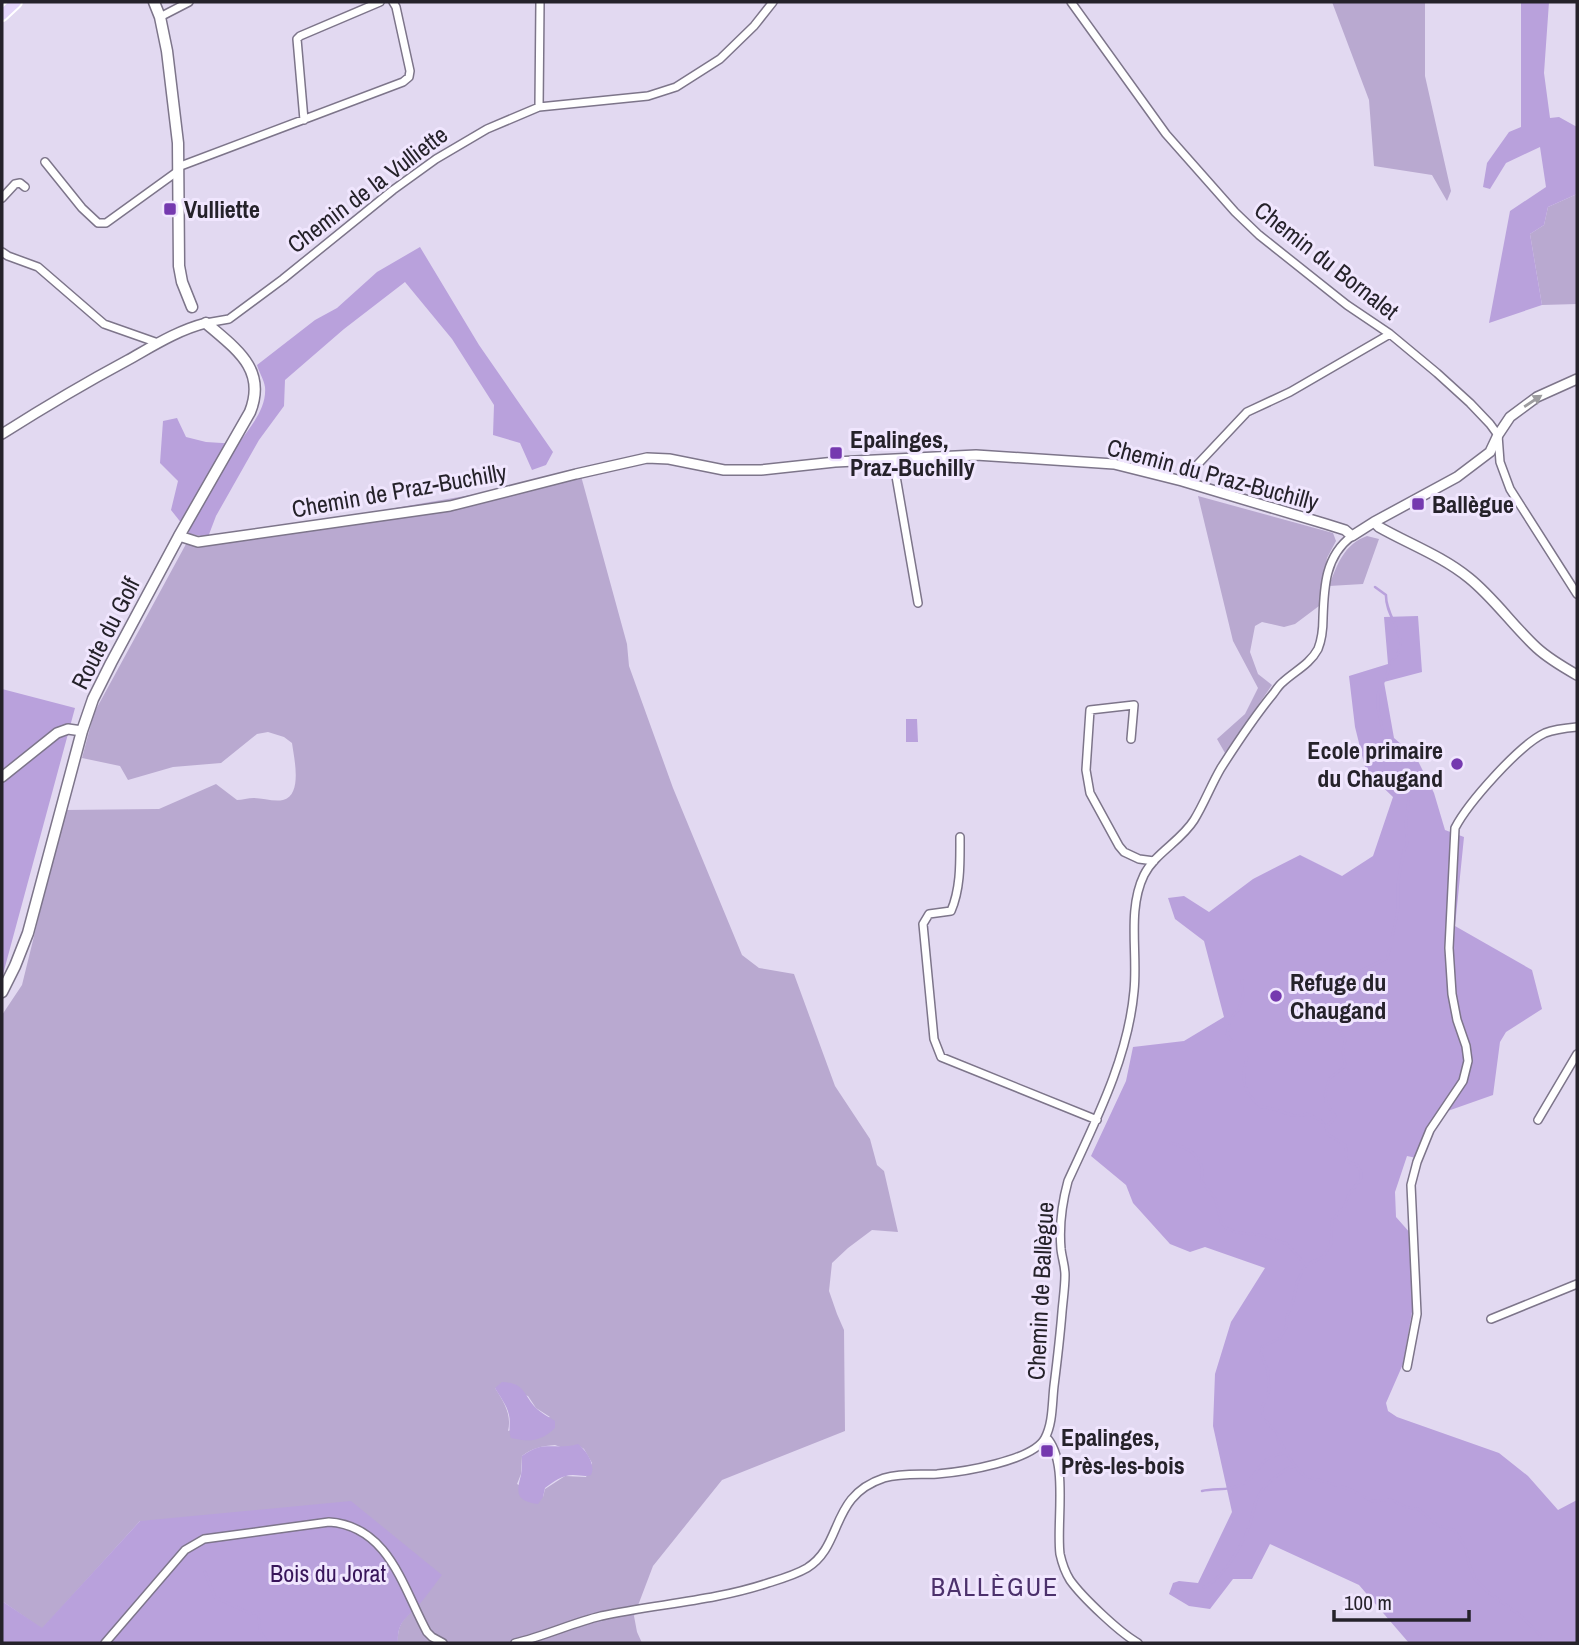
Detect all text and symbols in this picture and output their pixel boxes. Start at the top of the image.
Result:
street label: Chemin de la Vulliette [280,118,454,260]
place label: Vulliette [184,193,260,225]
street label: Chemin du Bornalet [1248,194,1406,327]
marker: Vulliette [162,201,178,217]
one-way arrow [1523,395,1543,408]
place label: Epalinges, Praz-Buchilly [850,423,975,483]
street label: Chemin du Praz-Buchilly [1104,430,1322,518]
marker: Epalinges, Praz-Buchilly [828,445,844,461]
street label: Chemin de Praz-Buchilly [289,455,509,525]
place label: Ballègue [1432,488,1514,520]
marker: Ballègue [1410,496,1426,512]
street label: Route du Golf [63,571,147,694]
place label: Ecole primaire du Chaugand [1307,734,1443,794]
marker: Ecole primaire du Chaugand [1449,756,1465,772]
place label: Refuge du Chaugand [1290,966,1386,1026]
marker: Refuge du Chaugand [1268,988,1284,1004]
street label: Chemin de Ballègue [1019,1201,1061,1381]
place label: Epalinges, Près-les-bois [1061,1421,1185,1481]
marker: Epalinges, Près-les-bois [1039,1443,1055,1459]
park label: Bois du Jorat [270,1557,387,1589]
district label: BALLÈGUE [931,1569,1059,1604]
scale bar [1334,1578,1469,1622]
text: 100 m [1344,1588,1392,1617]

